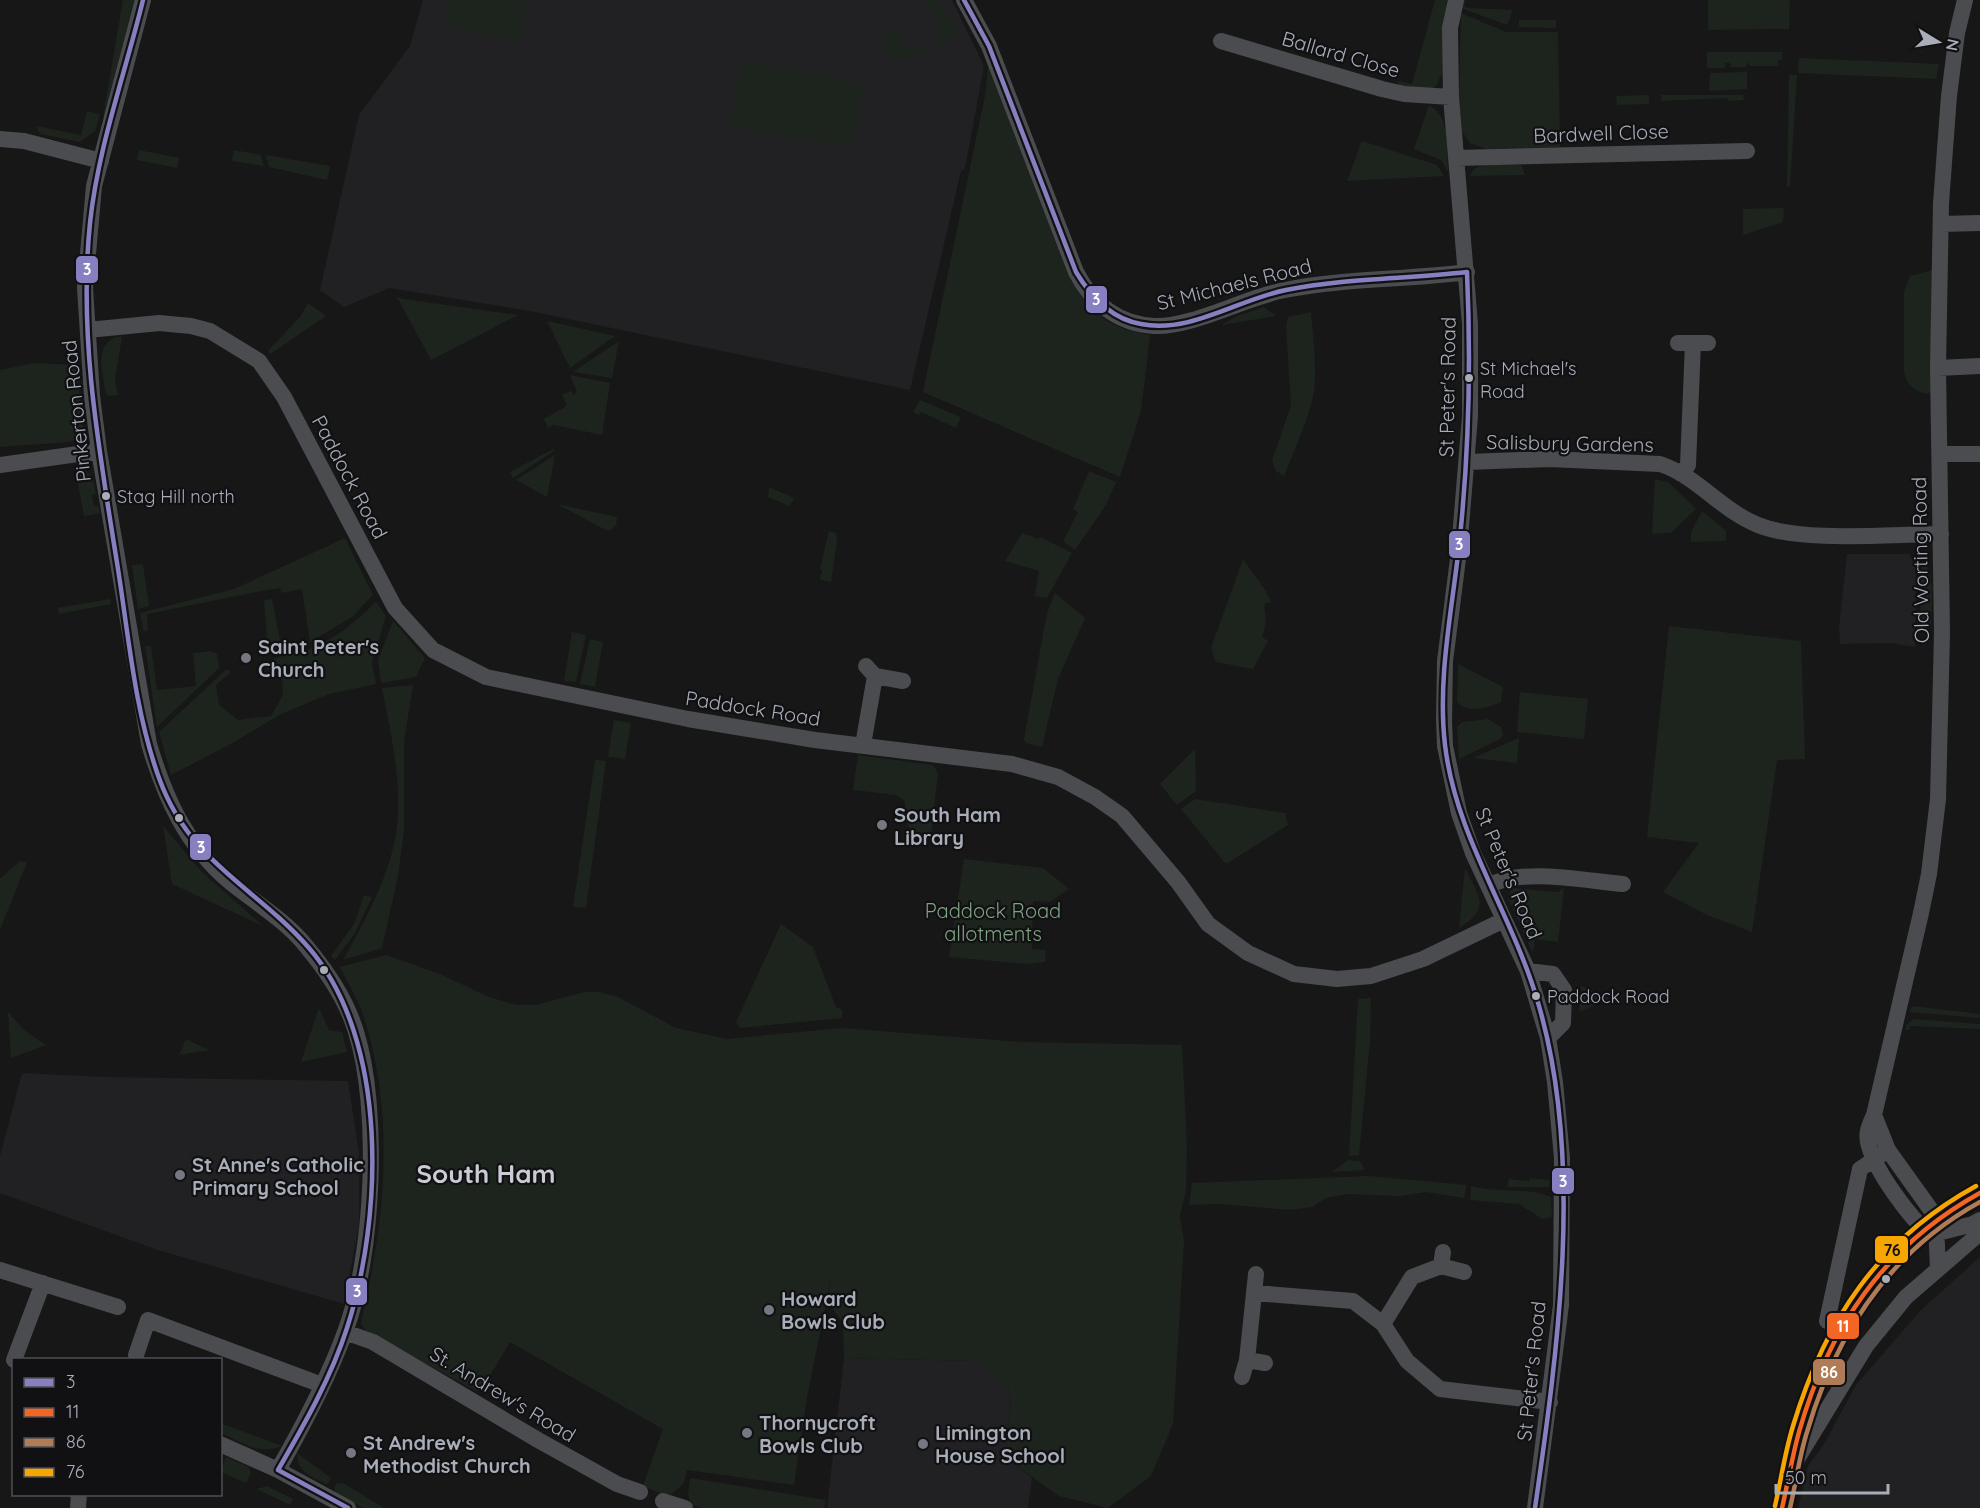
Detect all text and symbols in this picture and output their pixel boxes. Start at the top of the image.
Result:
north arrow [1908,12,1968,72]
street label: Ballard Close [1279,25,1403,83]
text: N [1942,37,1964,53]
street label: Bardwell Close [1533,118,1669,148]
street label: St Michaels Road [1154,253,1314,315]
line badge: 3 [75,255,99,284]
text: 3 [83,259,91,279]
line badge: 3 [1085,285,1108,314]
text: 3 [1092,289,1100,309]
street label: St Peter's Road [1433,317,1461,457]
street label: Pinkerton Road [56,339,96,483]
place label: St Michael's Road [1480,357,1577,403]
marker: St Michael's Road [1463,372,1475,384]
street label: Paddock Road [307,411,393,543]
street label: Salisbury Gardens [1486,429,1654,457]
street label: Old Worting Road [1906,477,1934,643]
place label: Stag Hill north [117,485,235,508]
marker: Stag Hill north [100,490,112,502]
line badge: 3 [1448,530,1471,559]
text: 3 [1455,534,1463,554]
place label: Saint Peter's Church [258,634,379,682]
marker: Saint Peter's Church [239,651,253,665]
street label: Paddock Road [684,685,822,731]
place label: South Ham Library [894,802,1001,850]
street label: St Peter's Road [1470,803,1548,943]
unlabelled marker [173,812,185,824]
marker: South Ham Library [875,818,889,832]
line badge: 3 [189,833,212,861]
text: 3 [197,837,205,857]
park label: Paddock Road allotments [925,898,1061,946]
unlabelled marker [318,964,330,976]
place label: Paddock Road [1547,985,1670,1008]
marker: Paddock Road [1530,990,1542,1002]
place label: St Anne's Catholic Primary School [192,1152,364,1200]
district label: South Ham [416,1157,556,1190]
line badge: 3 [1551,1167,1575,1195]
marker: St Anne's Catholic Primary School [173,1168,187,1182]
text: 3 [1559,1171,1567,1191]
line badge: 76 [1874,1235,1909,1264]
text: 76 [1883,1240,1901,1260]
unlabelled marker [1880,1273,1892,1285]
line badge: 3 [345,1277,368,1306]
text: 3 [353,1281,361,1301]
place label: Howard Bowls Club [781,1286,885,1334]
street label: St Peter's Road [1511,1300,1551,1442]
marker: Howard Bowls Club [762,1303,776,1317]
line badge: 11 [1826,1312,1860,1340]
text: 11 [1837,1316,1849,1336]
street label: St. Andrew's Road [426,1341,580,1447]
legend [12,1358,222,1496]
line badge: 86 [1812,1358,1846,1386]
text: 86 [1820,1362,1838,1382]
text: 3 [66,1370,75,1393]
text: 11 [66,1400,79,1423]
place label: Thornycroft Bowls Club [759,1410,876,1458]
place label: Limington House School [935,1420,1065,1468]
marker: Thornycroft Bowls Club [740,1426,754,1440]
text: 86 [66,1430,86,1453]
place label: St Andrew's Methodist Church [363,1430,531,1478]
marker: Limington House School [916,1437,930,1451]
marker: St Andrew's Methodist Church [344,1446,358,1460]
scale bar [1776,1457,1888,1495]
text: 76 [66,1460,85,1483]
text: 50 m [1785,1466,1827,1489]

